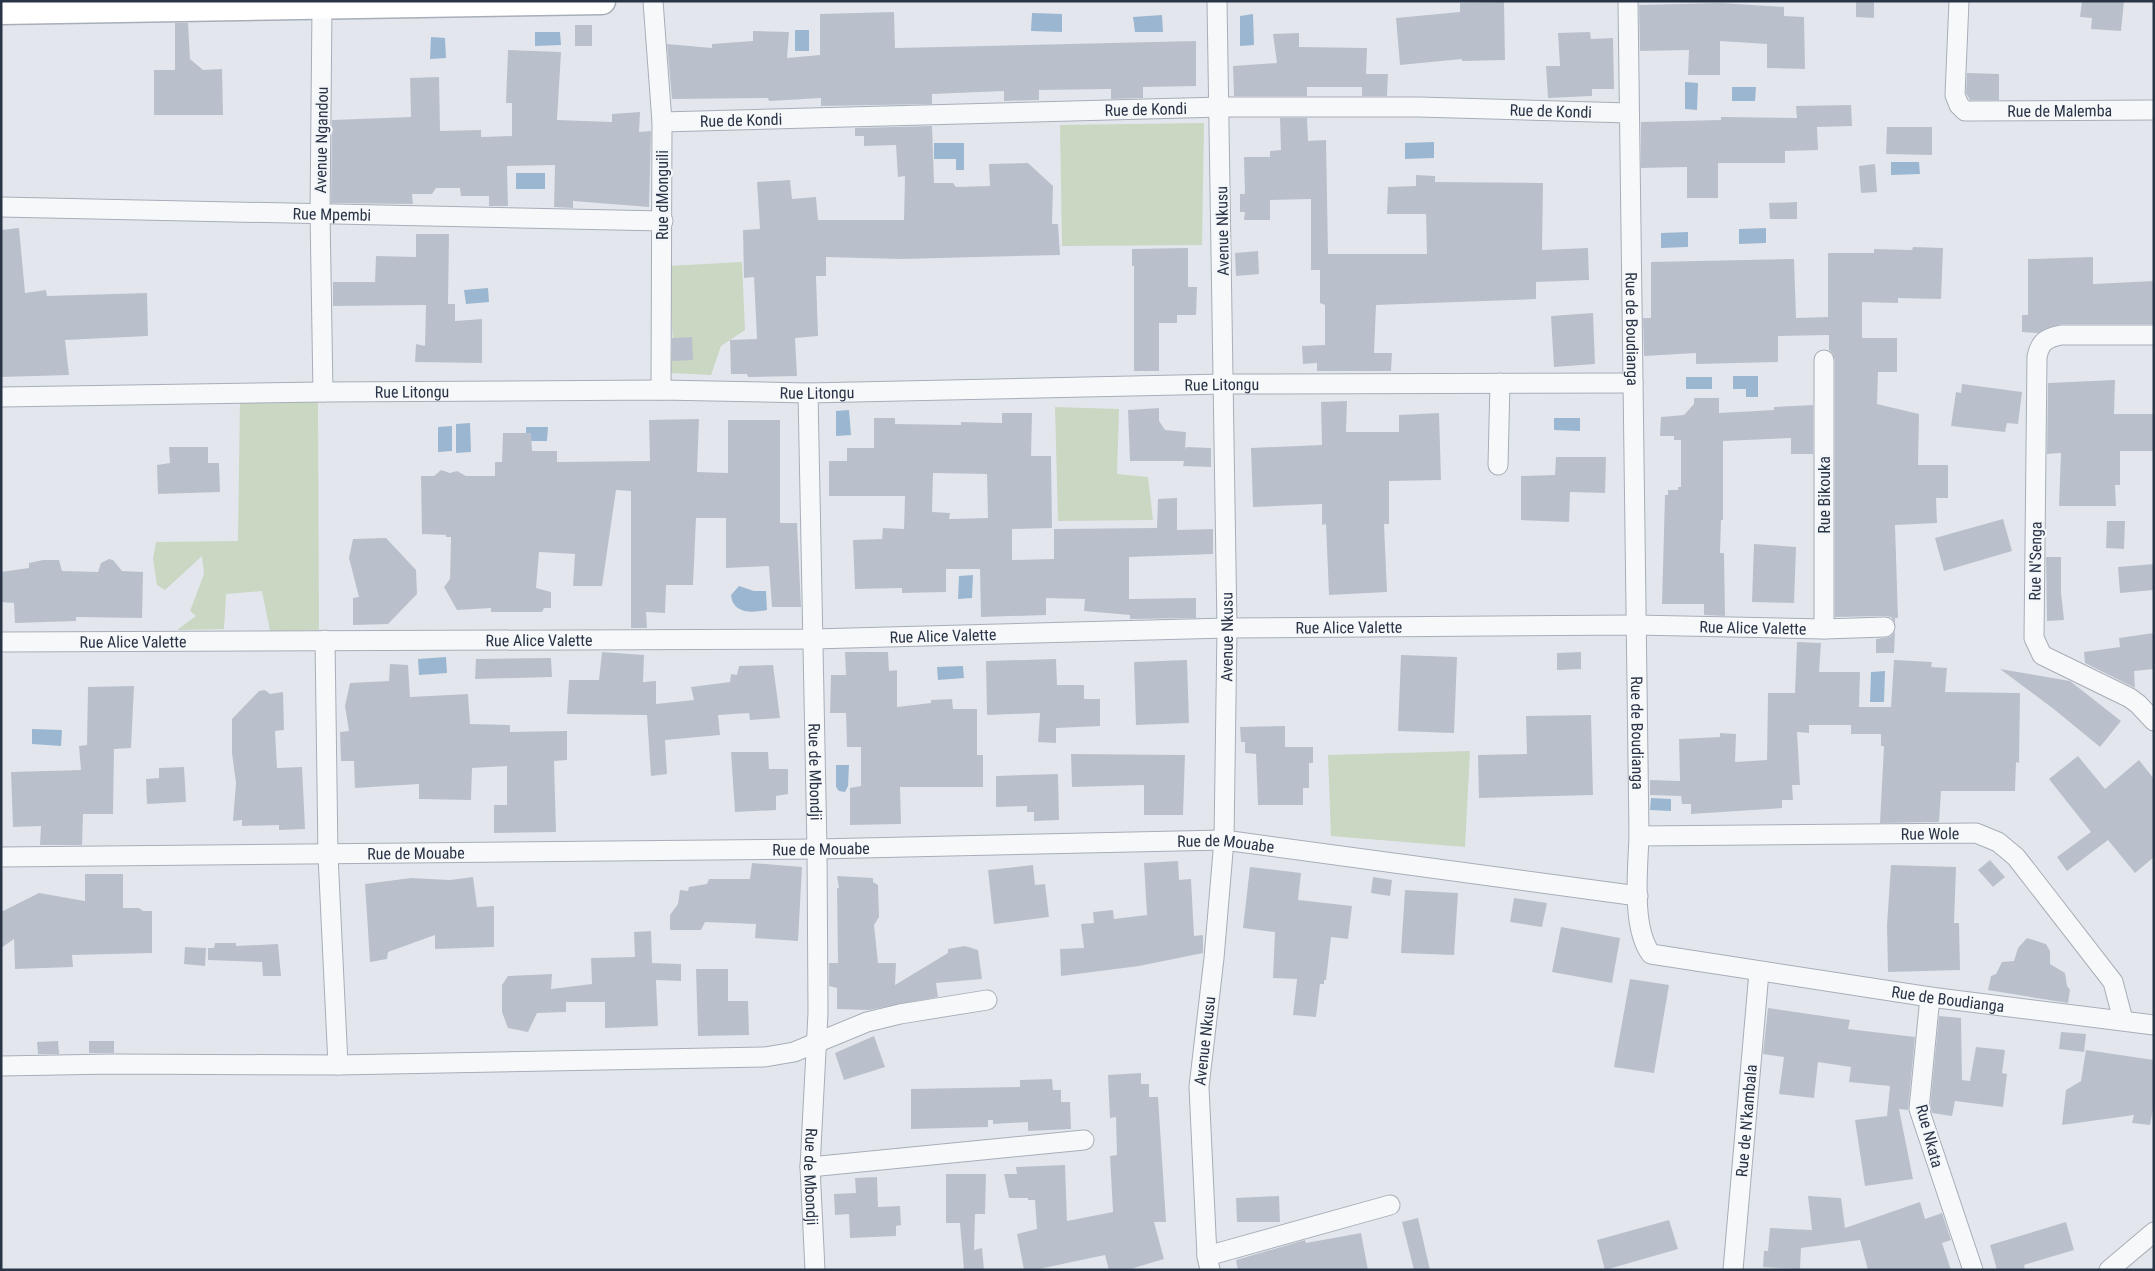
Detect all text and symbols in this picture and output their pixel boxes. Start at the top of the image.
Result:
street label: Avenue Ngandou [311,87,332,193]
street label: Rue de Kondi [1104,99,1187,120]
street label: Rue de Kondi [1509,101,1592,122]
street label: Rue de Malemba [2007,101,2112,121]
street label: Rue de Kondi [700,110,782,131]
street label: Rue dMonguili [653,150,672,240]
street label: Avenue Nkusu [1212,186,1233,276]
street label: Rue Mpembi [292,204,371,225]
street label: Rue de Boudianga [1622,272,1642,386]
street label: Rue Litongu [1184,375,1259,395]
street label: Rue Litongu [375,382,449,402]
street label: Rue Litongu [779,383,854,403]
street label: Rue Bikouka [1815,456,1834,534]
street label: Rue N'Senga [2025,521,2046,601]
street label: Avenue Nkusu [1217,592,1237,682]
street label: Rue Alice Valette [1699,617,1806,639]
street label: Rue Alice Valette [1295,618,1402,637]
street label: Rue Alice Valette [889,625,997,647]
street label: Rue Alice Valette [485,631,593,650]
street label: Rue Alice Valette [79,632,187,652]
street label: Rue de Boudianga [1627,676,1647,790]
street label: Rue de Mbondji [805,723,825,821]
street label: Rue Wole [1901,824,1959,844]
street label: Rue de Mouabe [1177,831,1275,857]
street label: Rue de Mouabe [772,839,870,859]
street label: Rue de Mouabe [367,843,465,863]
street label: Rue de Boudianga [1890,982,2005,1016]
street label: Avenue Nkusu [1190,995,1219,1087]
street label: Rue de N'kambala [1732,1063,1761,1178]
street label: Rue Nkata [1912,1102,1947,1170]
street label: Rue de Mbondji [800,1127,822,1226]

